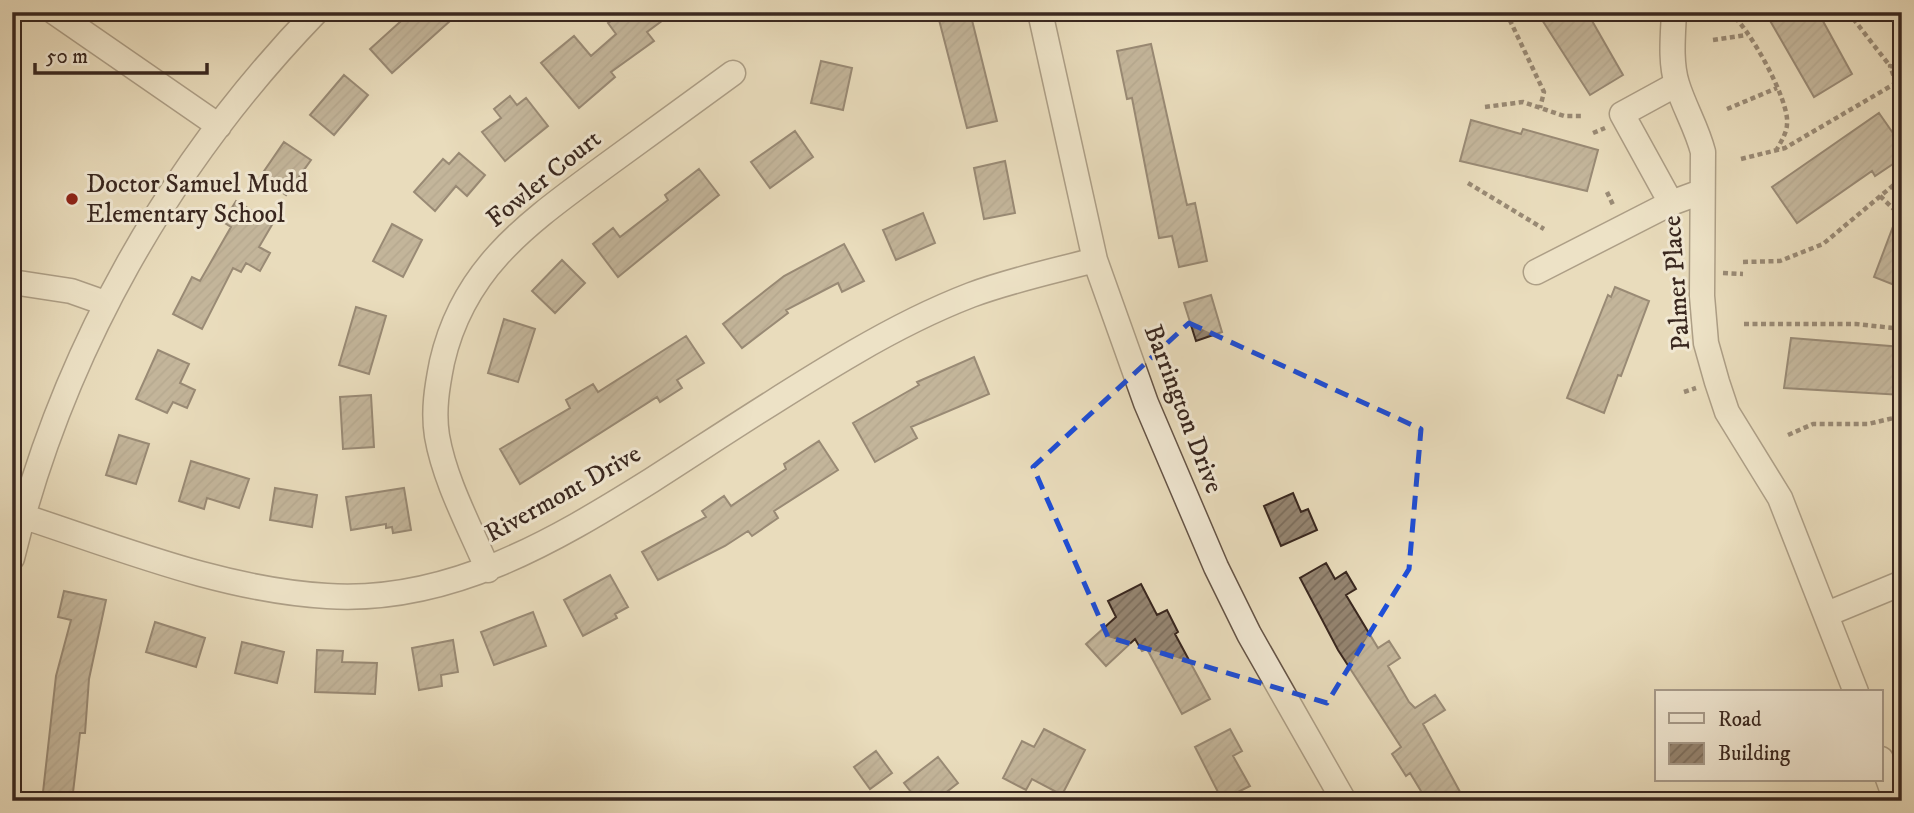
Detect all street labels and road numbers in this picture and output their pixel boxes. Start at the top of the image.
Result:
street label: Fowler Court [480,123,608,235]
street label: Palmer Place [1656,214,1698,352]
street label: Barrington Drive [1136,320,1230,498]
street label: Rivermont Drive [479,438,647,550]

